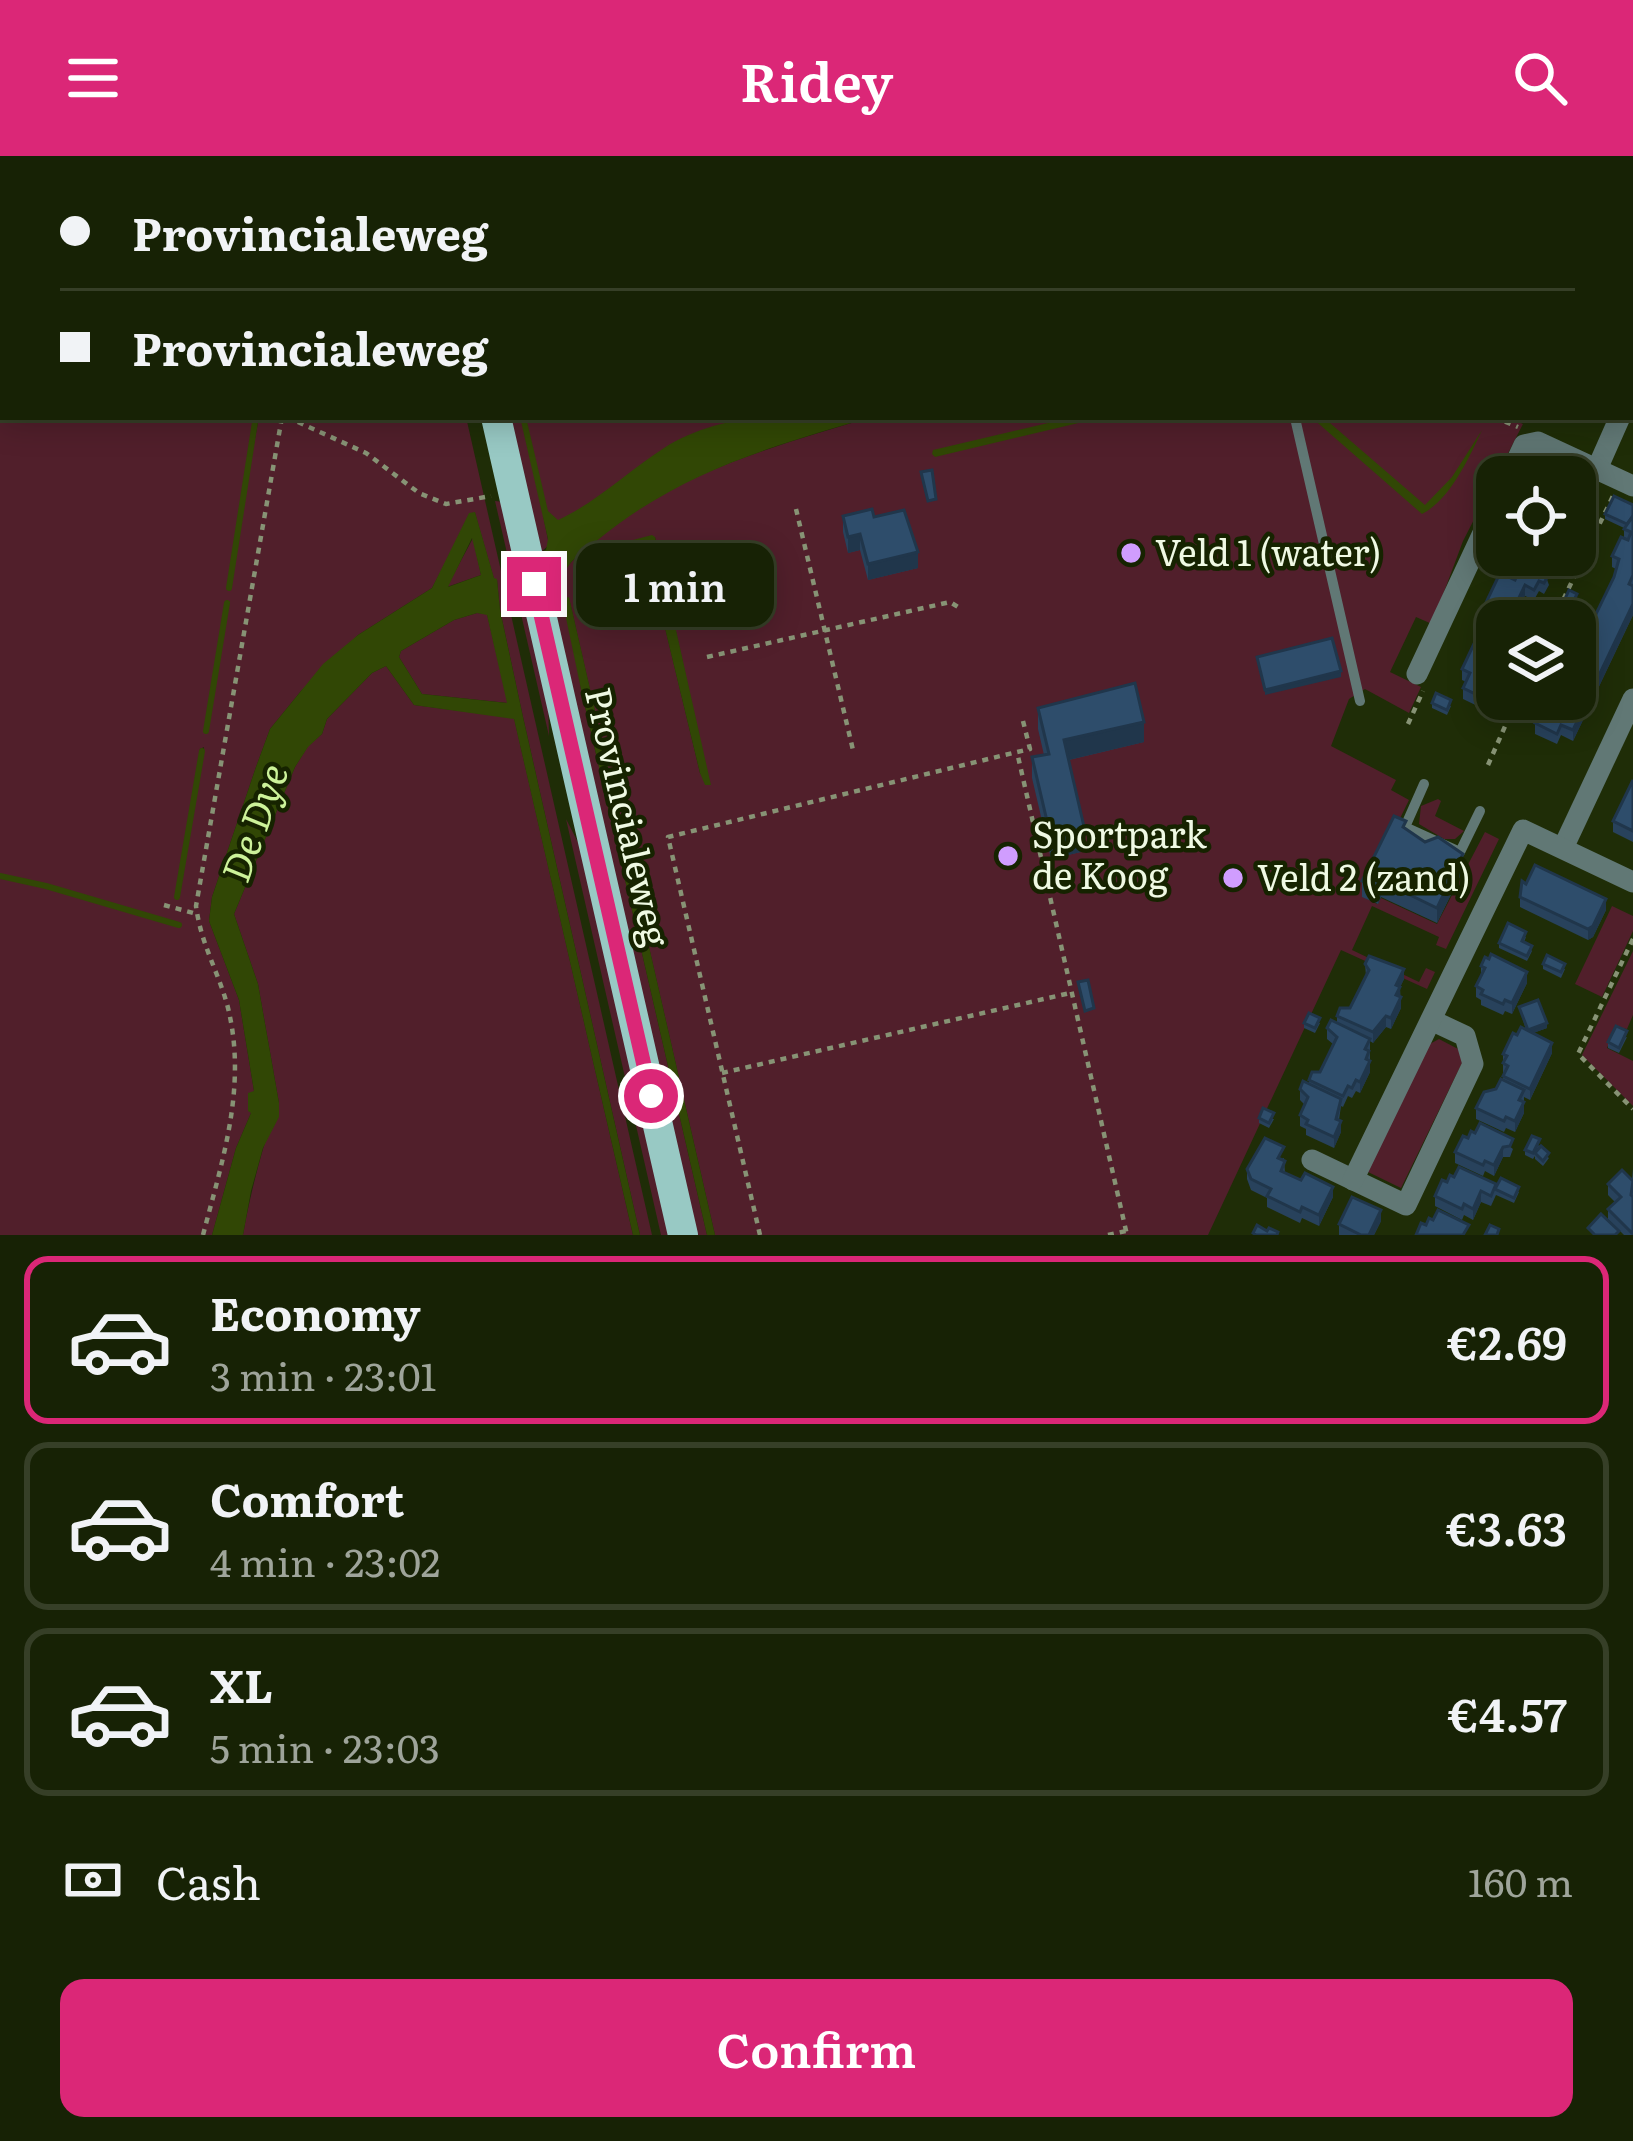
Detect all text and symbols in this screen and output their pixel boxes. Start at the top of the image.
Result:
text: Ridey [740,38,893,119]
icon: menu [60,45,126,111]
icon: search [1507,45,1573,111]
text: Provincialeweg [132,198,488,265]
text: Provincialeweg [132,313,488,380]
map controls [1476,456,1596,720]
button: locate [1476,456,1596,576]
place label: Veld 1 (water) [1155,524,1381,577]
marker: Veld 1 (water) [1118,540,1144,566]
callout: 1 min [576,542,774,626]
text: 1 min [624,556,726,614]
route end [507,557,561,611]
button: layers [1476,600,1596,720]
street label: Provincialeweg [574,682,685,952]
water label: De Dye [204,755,300,889]
place label: Sportpark de Koog [1032,806,1208,900]
marker: Sportpark de Koog [995,843,1021,869]
place label: Veld 2 (zand) [1257,849,1471,902]
marker: Veld 2 (zand) [1220,865,1246,891]
route start [624,1069,678,1123]
text: Economy [210,1278,421,1345]
icon: car [66,1286,174,1394]
text: €2.69 [1447,1307,1567,1374]
text: 3 min · 23:01 [210,1345,436,1403]
text: Comfort [210,1464,404,1531]
icon: car [66,1472,174,1580]
text: €3.63 [1446,1493,1567,1560]
text: 4 min · 23:02 [210,1531,440,1589]
text: XL [210,1650,273,1717]
icon: car [66,1658,174,1766]
text: €4.57 [1448,1679,1567,1746]
text: 5 min · 23:03 [210,1717,440,1775]
icon: cash [60,1847,126,1913]
text: Cash [156,1847,261,1914]
text: 160 m [1468,1851,1573,1909]
button: Confirm [60,1979,1573,2117]

